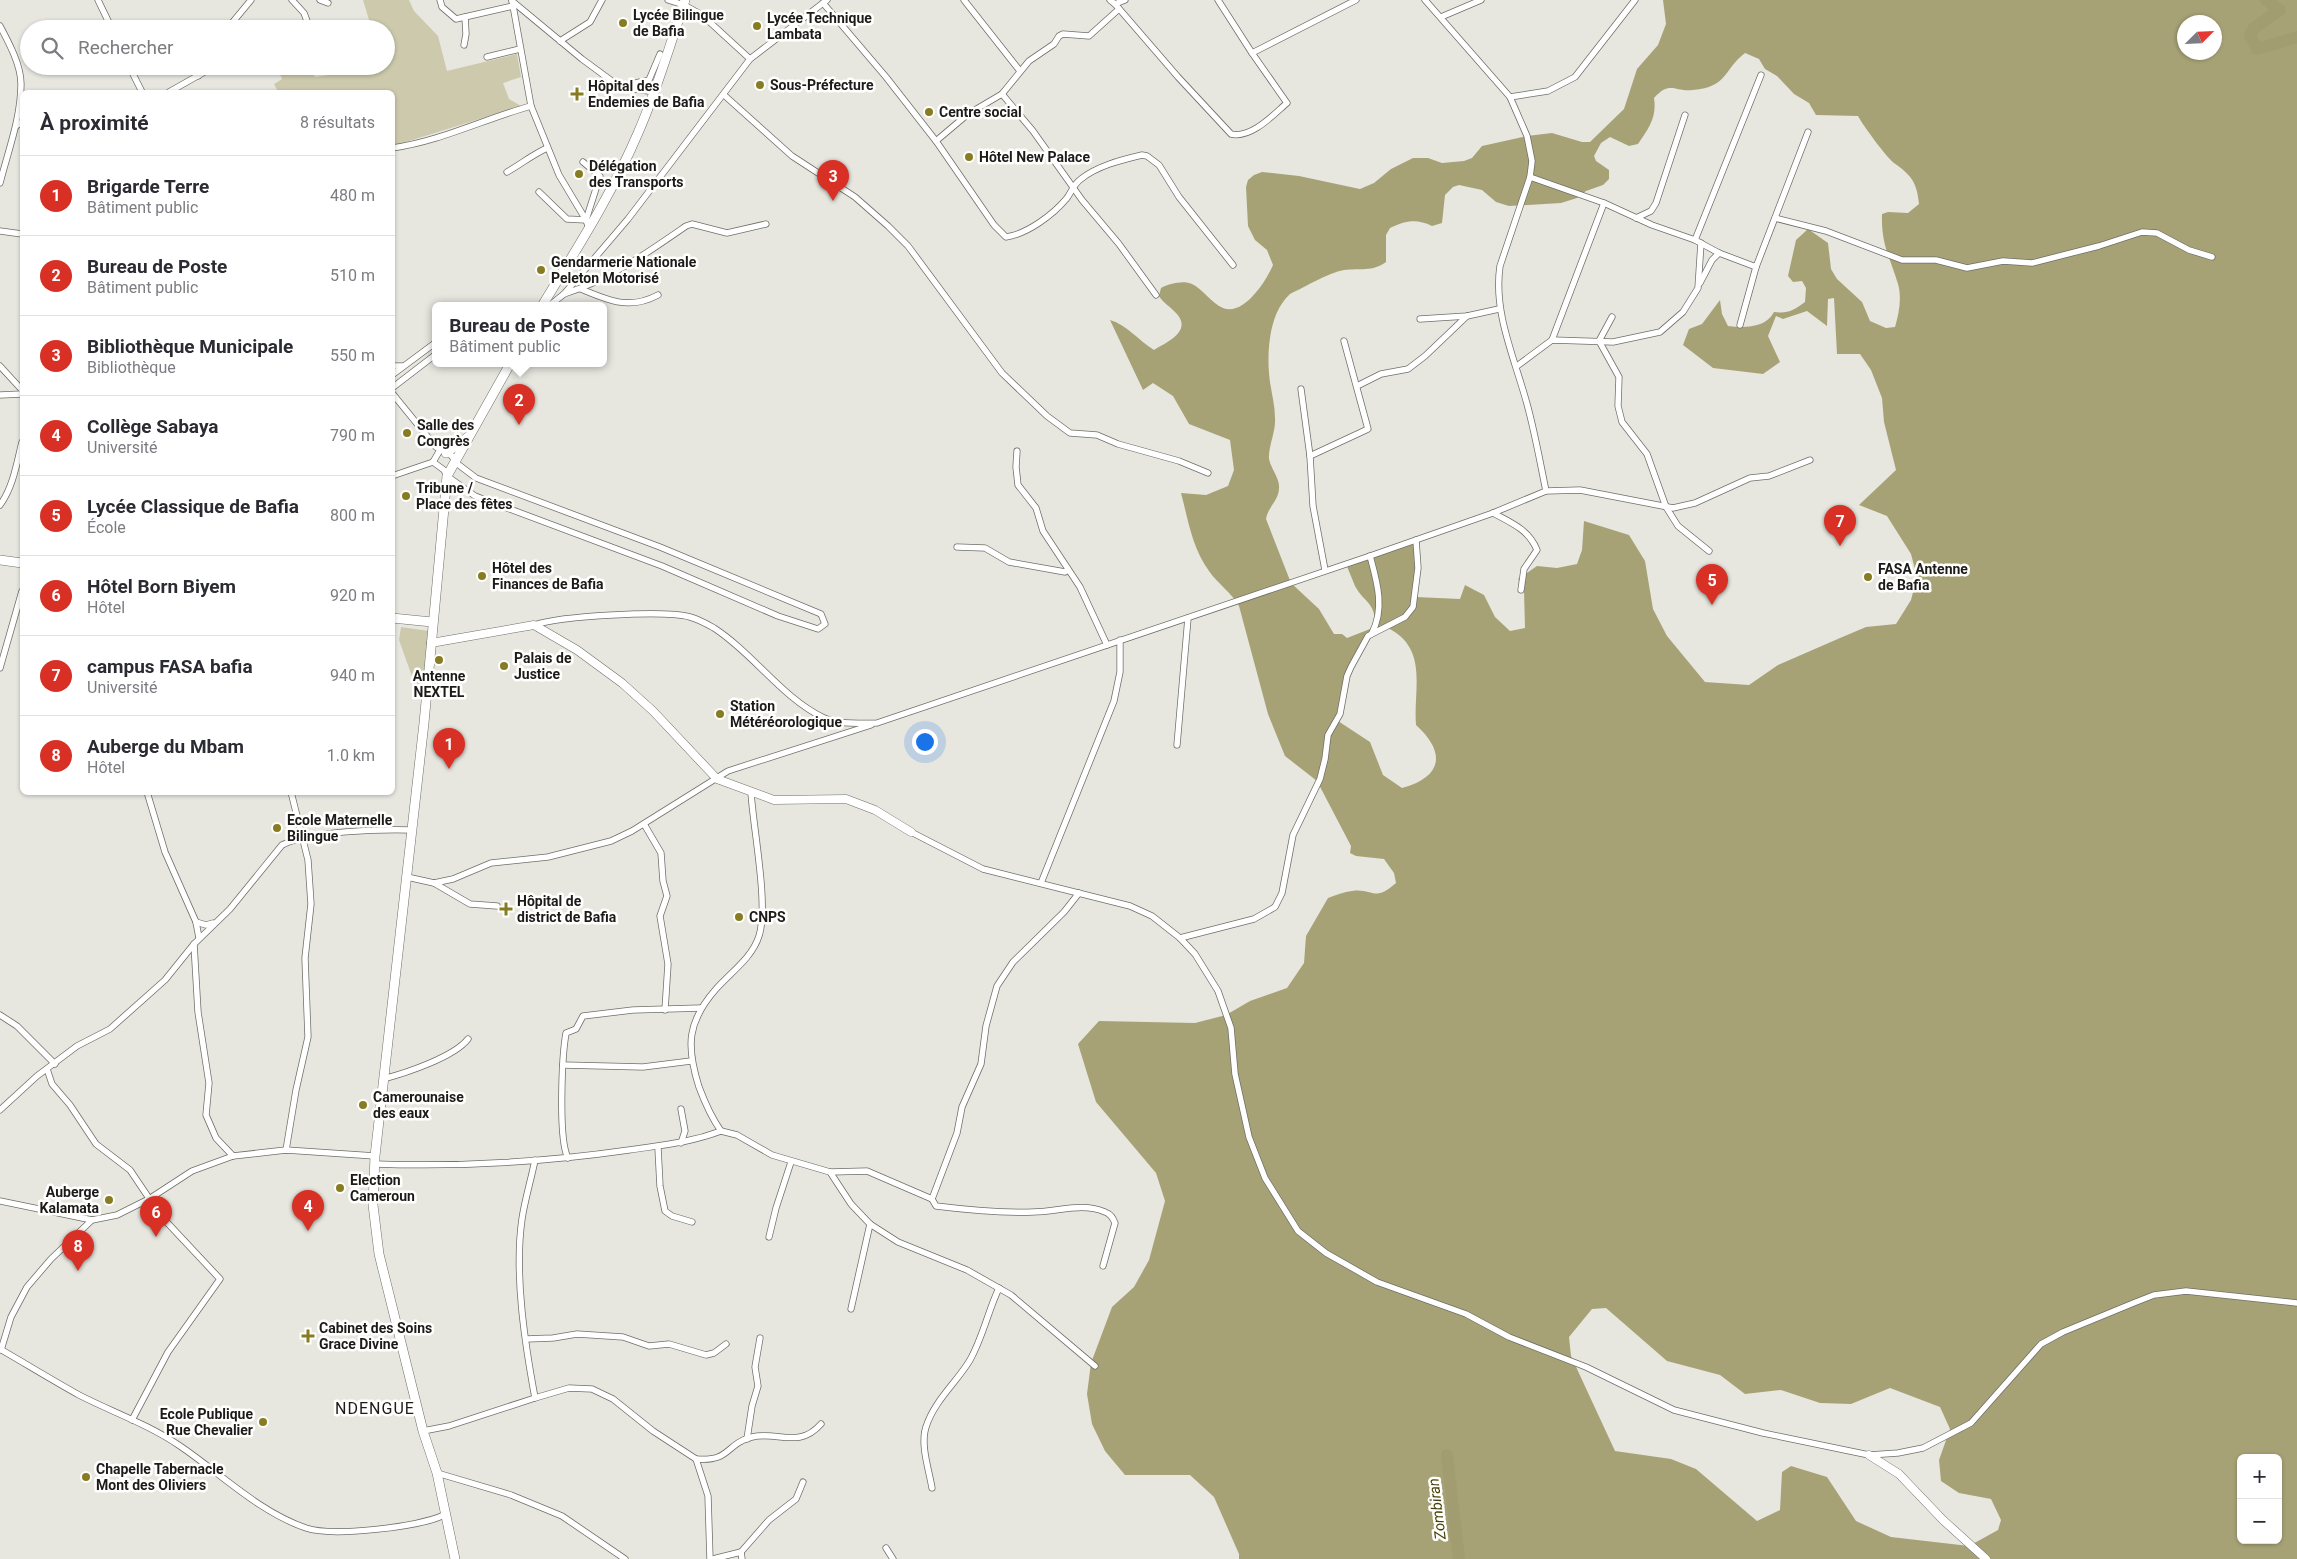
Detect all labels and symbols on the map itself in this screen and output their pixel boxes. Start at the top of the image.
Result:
place label: Lycée Bilingue de Bafia [633,7,724,39]
place label: Lycée Technique Lambata [767,10,872,42]
north arrow [2177,15,2222,60]
marker: Lycée Bilingue de Bafia [617,17,629,29]
marker: Lycée Technique Lambata [751,20,763,32]
place label: Sous-Préfecture [770,77,874,93]
place label: Hôpital des Endemies de Bafia [588,78,705,110]
marker: Sous-Préfecture [754,79,766,91]
marker: Hôpital des Endemies de Bafia [570,87,584,101]
place label: Centre social [939,104,1022,120]
marker: Centre social [923,106,935,118]
place label: Hôtel New Palace [979,149,1090,165]
marker: Hôtel New Palace [963,151,975,163]
place label: Délégation des Transports [589,158,684,190]
pin: 3 [817,160,849,201]
marker: Délégation des Transports [573,168,585,180]
place label: Gendarmerie Nationale Peleton Motorisé [551,254,697,286]
marker: Gendarmerie Nationale Peleton Motorisé [535,264,547,276]
pin: 2 [503,384,535,425]
place label: Salle des Congrès [417,417,474,449]
marker: Salle des Congrès [401,427,413,439]
place label: Tribune / Place des fêtes [416,480,513,512]
marker: Tribune / Place des fêtes [400,490,412,502]
pin: 7 [1824,505,1856,546]
place label: Hôtel des Finances de Bafia [492,560,604,592]
place label: FASA Antenne de Bafia [1878,561,1968,593]
pin: 5 [1696,564,1728,605]
marker: Hôtel des Finances de Bafia [476,570,488,582]
marker: FASA Antenne de Bafia [1862,571,1874,583]
place label: Palais de Justice [514,650,572,682]
marker: Antenne NEXTEL [433,654,445,666]
marker: Palais de Justice [498,660,510,672]
place label: Antenne NEXTEL [413,668,466,700]
place label: Station Météréorologique [730,698,842,730]
marker: Station Météréorologique [714,708,726,720]
pin: 1 [433,728,465,769]
your location [912,729,938,755]
place label: Ecole Maternelle Bilingue [287,812,393,844]
marker: Ecole Maternelle Bilingue [271,822,283,834]
place label: Hôpital de district de Bafia [517,893,617,925]
marker: Hôpital de district de Bafia [499,902,513,916]
place label: CNPS [749,909,786,925]
marker: CNPS [733,911,745,923]
place label: Camerounaise des eaux [373,1089,464,1121]
marker: Camerounaise des eaux [357,1099,369,1111]
place label: Election Cameroun [350,1172,415,1204]
marker: Election Cameroun [334,1182,346,1194]
place label: Auberge Kalamata [40,1184,99,1216]
pin: 4 [292,1190,324,1231]
marker: Auberge Kalamata [103,1194,115,1206]
pin: 6 [140,1196,172,1237]
pin: 8 [62,1230,94,1271]
place label: Cabinet des Soins Grace Divine [319,1320,432,1352]
marker: Cabinet des Soins Grace Divine [301,1329,315,1343]
district label: NDENGUE [335,1399,415,1418]
place label: Ecole Publique Rue Chevalier [160,1406,253,1438]
marker: Ecole Publique Rue Chevalier [257,1416,269,1428]
place label: Chapelle Tabernacle Mont des Oliviers [96,1461,224,1493]
marker: Chapelle Tabernacle Mont des Oliviers [80,1471,92,1483]
water label: Zombiran [1424,1477,1450,1542]

